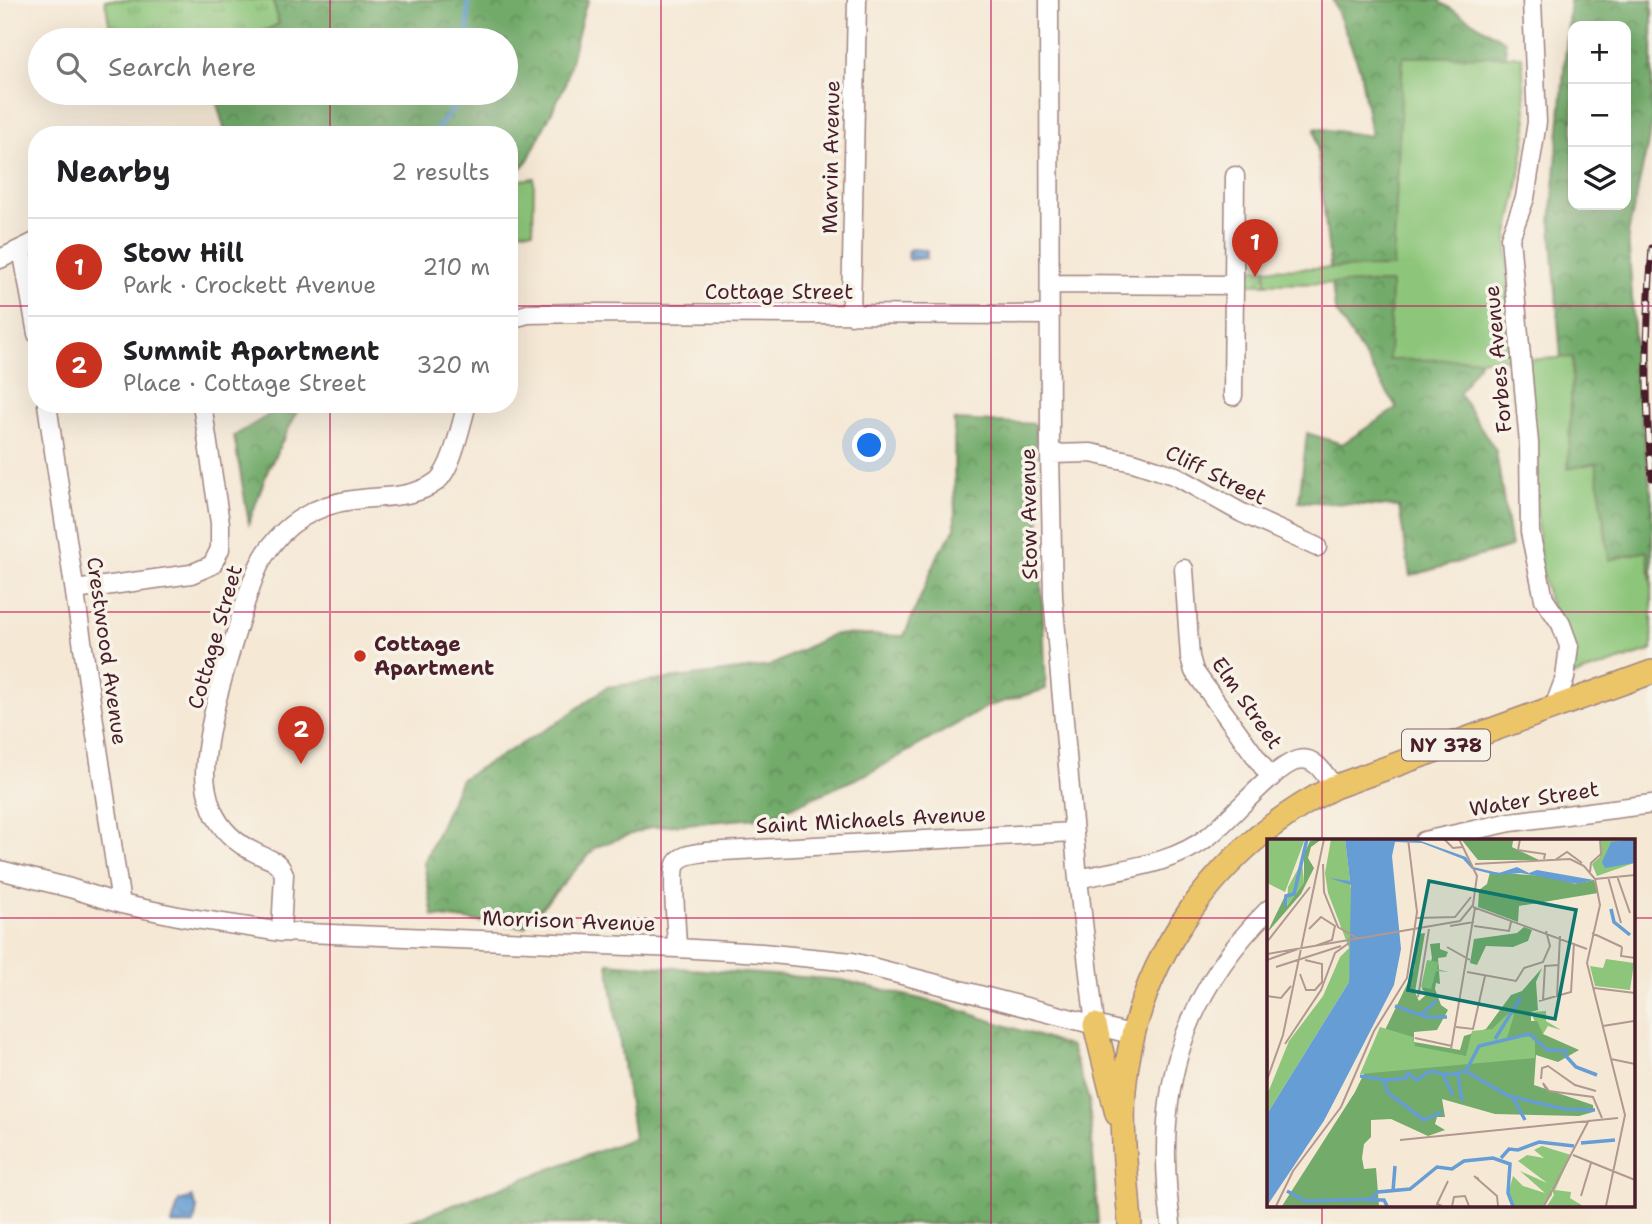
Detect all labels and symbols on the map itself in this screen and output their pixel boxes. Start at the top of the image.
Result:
street label: Marvin Avenue [816,80,846,234]
pin: 1 [1232,219,1278,277]
street label: Cottage Street [705,278,853,306]
street label: Forbes Avenue [1478,284,1518,434]
your location [852,428,886,462]
street label: Cliff Street [1161,438,1271,512]
street label: Stow Avenue [1014,448,1044,580]
street label: Crestwood Avenue [80,555,134,747]
street label: Cottage Street [181,562,249,712]
place label: Cottage Apartment [374,630,494,682]
marker: Cottage Apartment [352,648,368,664]
street label: Elm Street [1205,651,1289,755]
pin: 2 [278,706,324,764]
road number: NY 378 [1402,730,1490,760]
street label: Water Street [1467,775,1601,823]
street label: Saint Michaels Avenue [755,800,987,840]
inset map [1267,839,1634,1206]
street label: Morrison Avenue [482,904,656,938]

